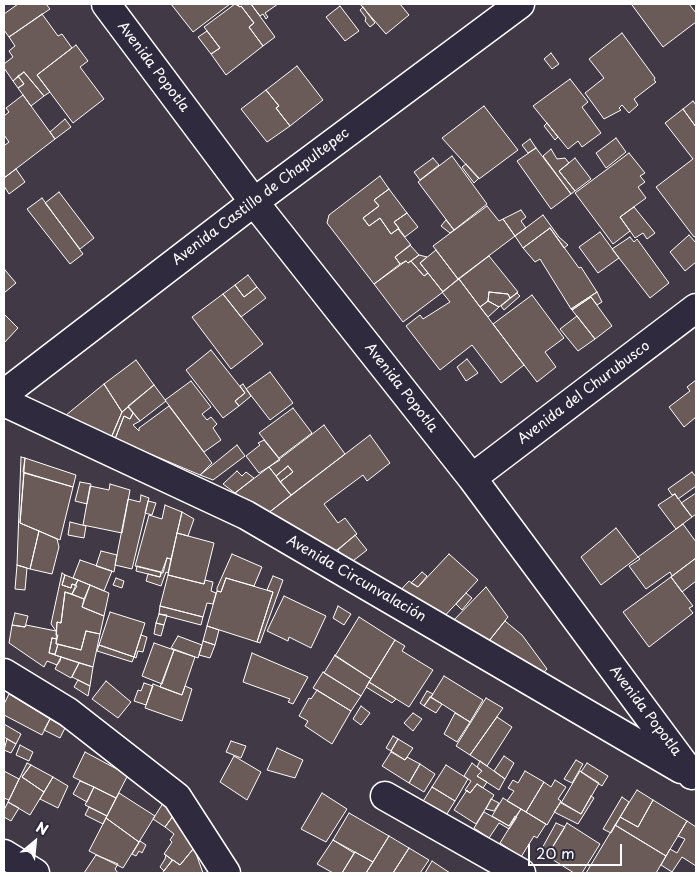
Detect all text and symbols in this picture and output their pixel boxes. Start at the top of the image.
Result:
street label: Avenida Popotla [114,19,192,115]
street label: Avenida Castillo de Chapultepec [169,125,353,269]
street label: Avenida del Churubusco [515,338,653,448]
street label: Avenida Popotla [361,340,441,436]
street label: Avenida Circunvalación [283,532,429,626]
street label: Avenida Popotla [606,663,684,759]
text: N [32,816,52,840]
north arrow [10,817,60,867]
scale bar [530,834,624,866]
text: 20 m [536,841,575,864]

